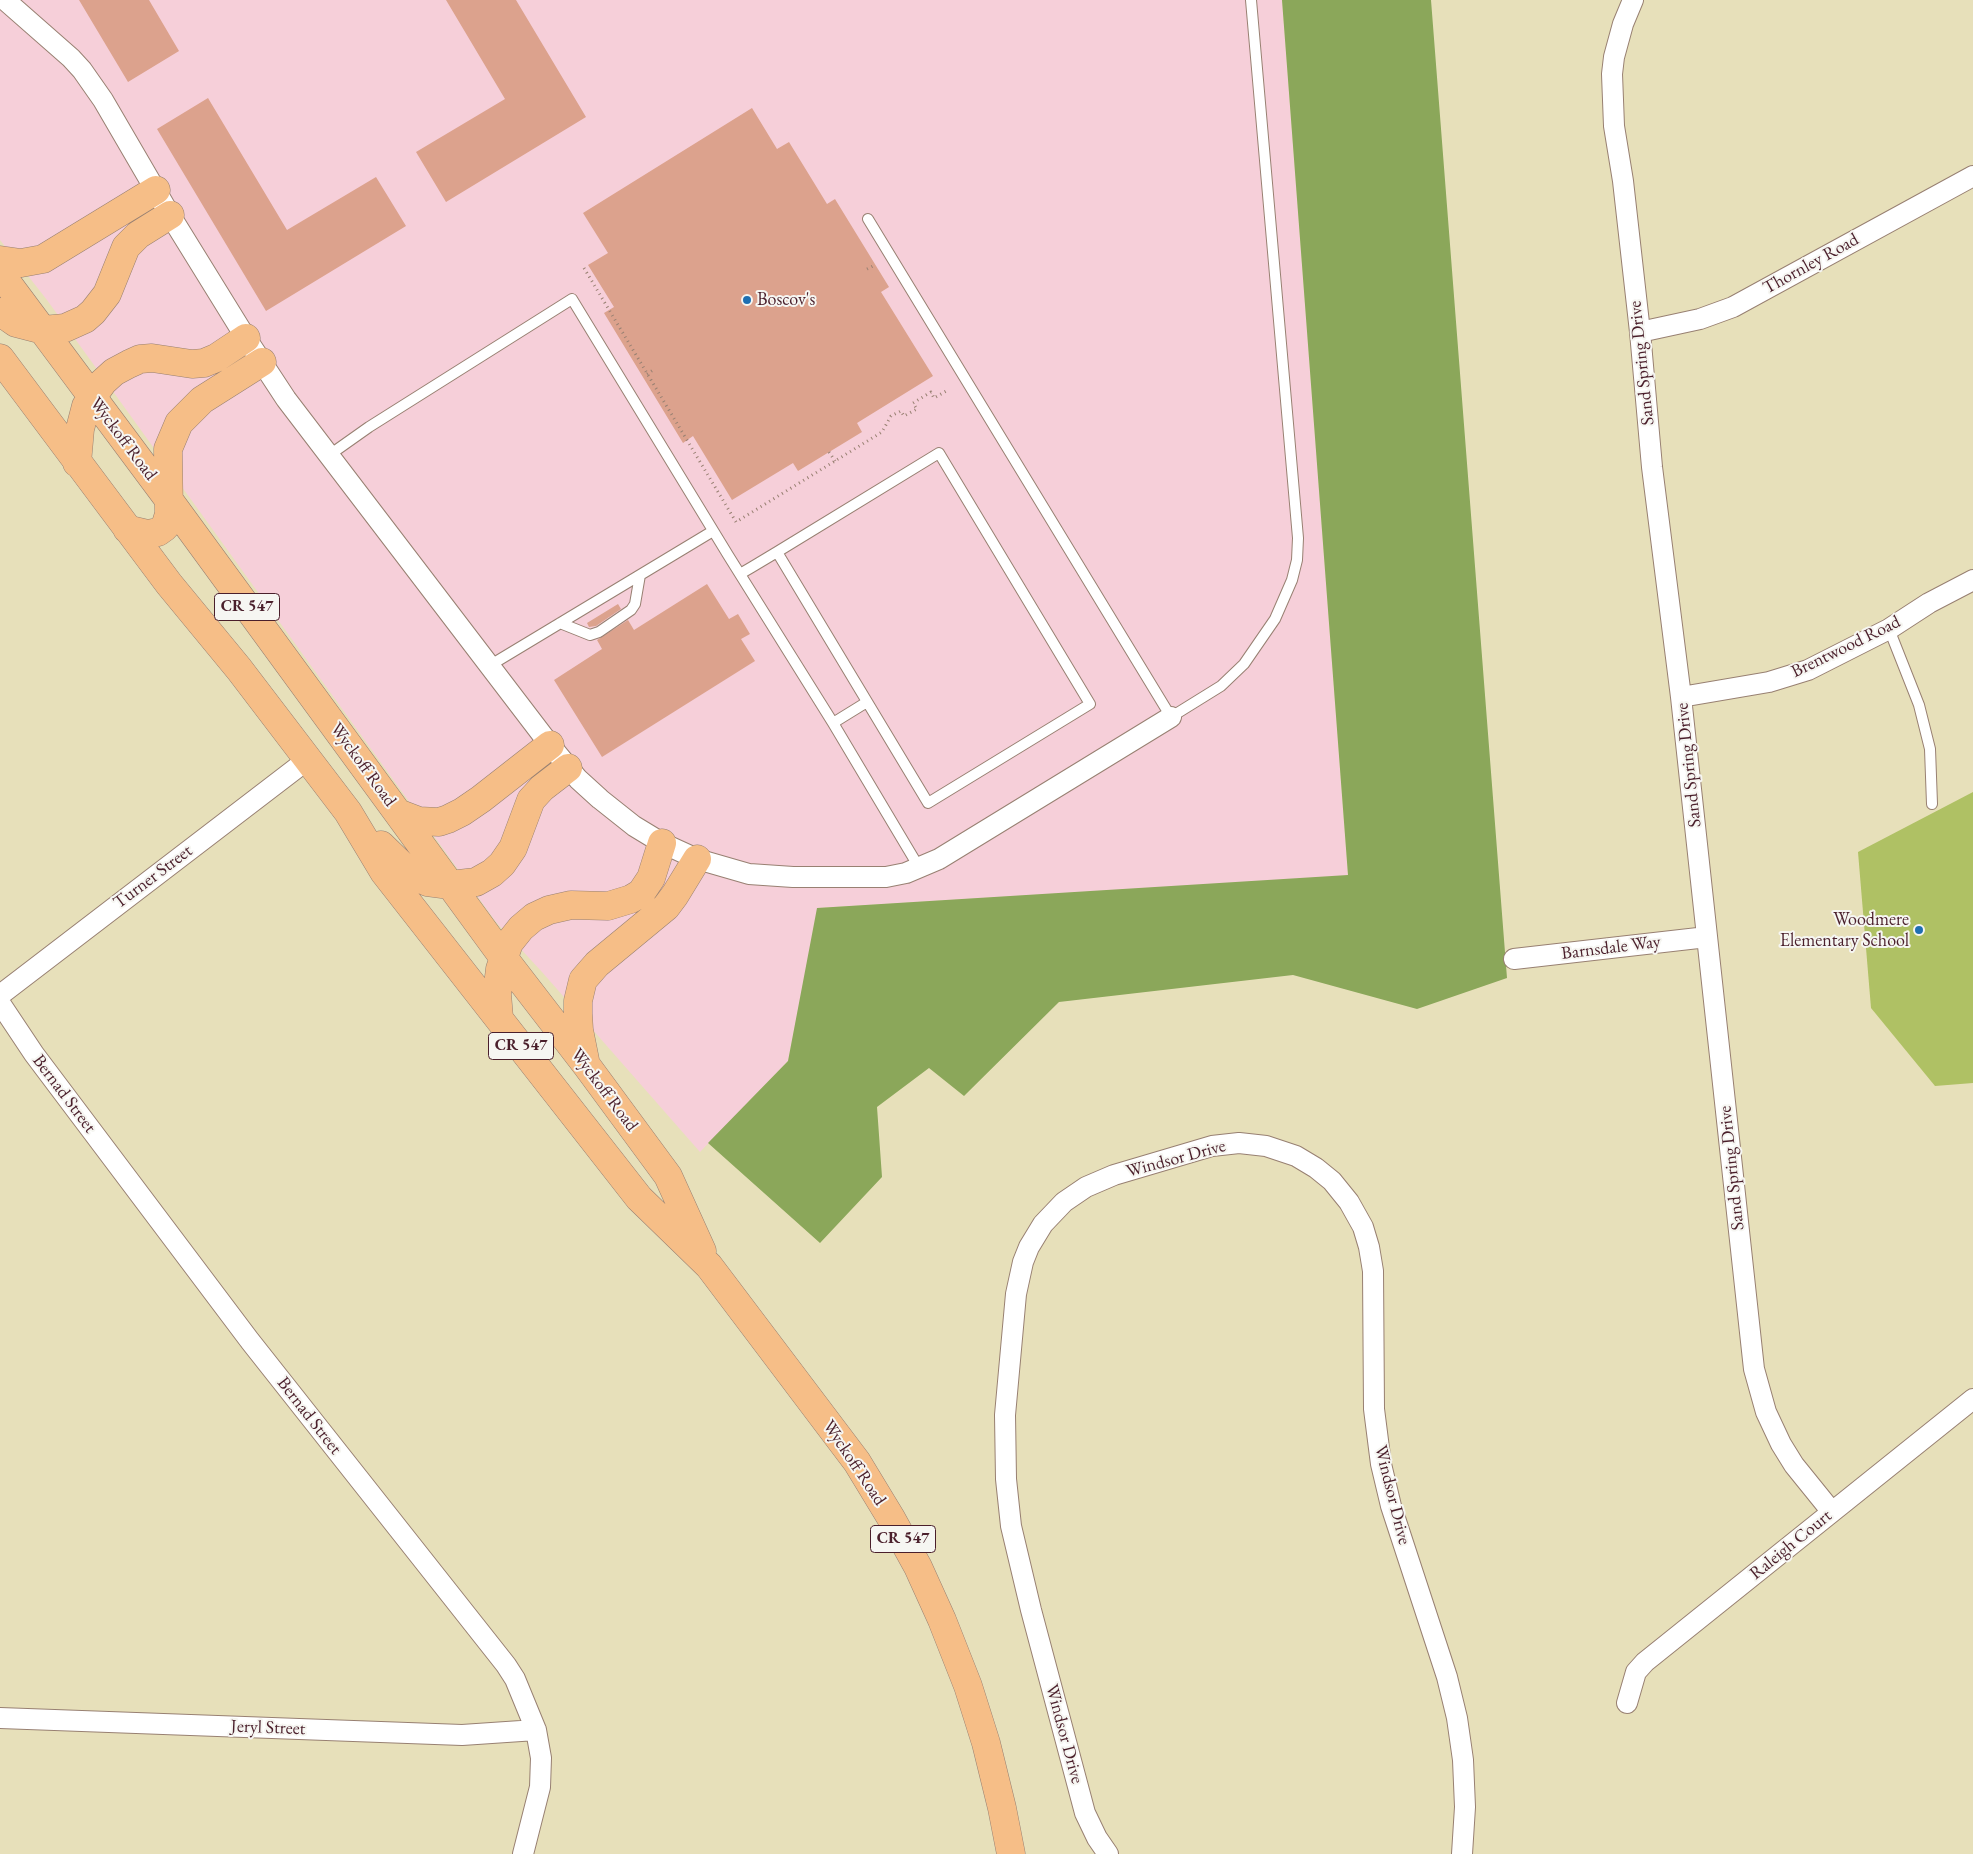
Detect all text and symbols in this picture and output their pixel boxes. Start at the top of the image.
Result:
street label: Thornley Road [1759,229,1863,299]
place label: Boscov's [757,289,815,311]
marker: Boscov's [741,294,753,306]
street label: Sand Spring Drive [1625,300,1659,426]
street label: Wyckoff Road [85,393,161,485]
road number: CR 547 [214,594,280,620]
street label: Brentwood Road [1788,611,1904,683]
street label: Sand Spring Drive [1672,702,1706,828]
street label: Wyckoff Road [325,719,401,811]
street label: Turner Street [109,840,197,914]
place label: Woodmere Elementary School [1780,909,1909,952]
marker: Woodmere Elementary School [1913,924,1925,936]
street label: Barnsdale Way [1560,931,1662,965]
road number: CR 547 [488,1032,554,1060]
street label: Wyckoff Road [566,1044,642,1136]
street label: Bernad Street [28,1051,100,1137]
street label: Sand Spring Drive [1715,1105,1749,1231]
street label: Windsor Drive [1124,1135,1228,1183]
street label: Bernad Street [272,1373,346,1459]
street label: Wyckoff Road [818,1416,890,1510]
street label: Windsor Drive [1369,1443,1415,1547]
street label: Raleigh Court [1746,1505,1836,1585]
road number: CR 547 [870,1526,936,1552]
street label: Windsor Drive [1040,1682,1088,1786]
street label: Jeryl Street [230,1716,306,1740]

